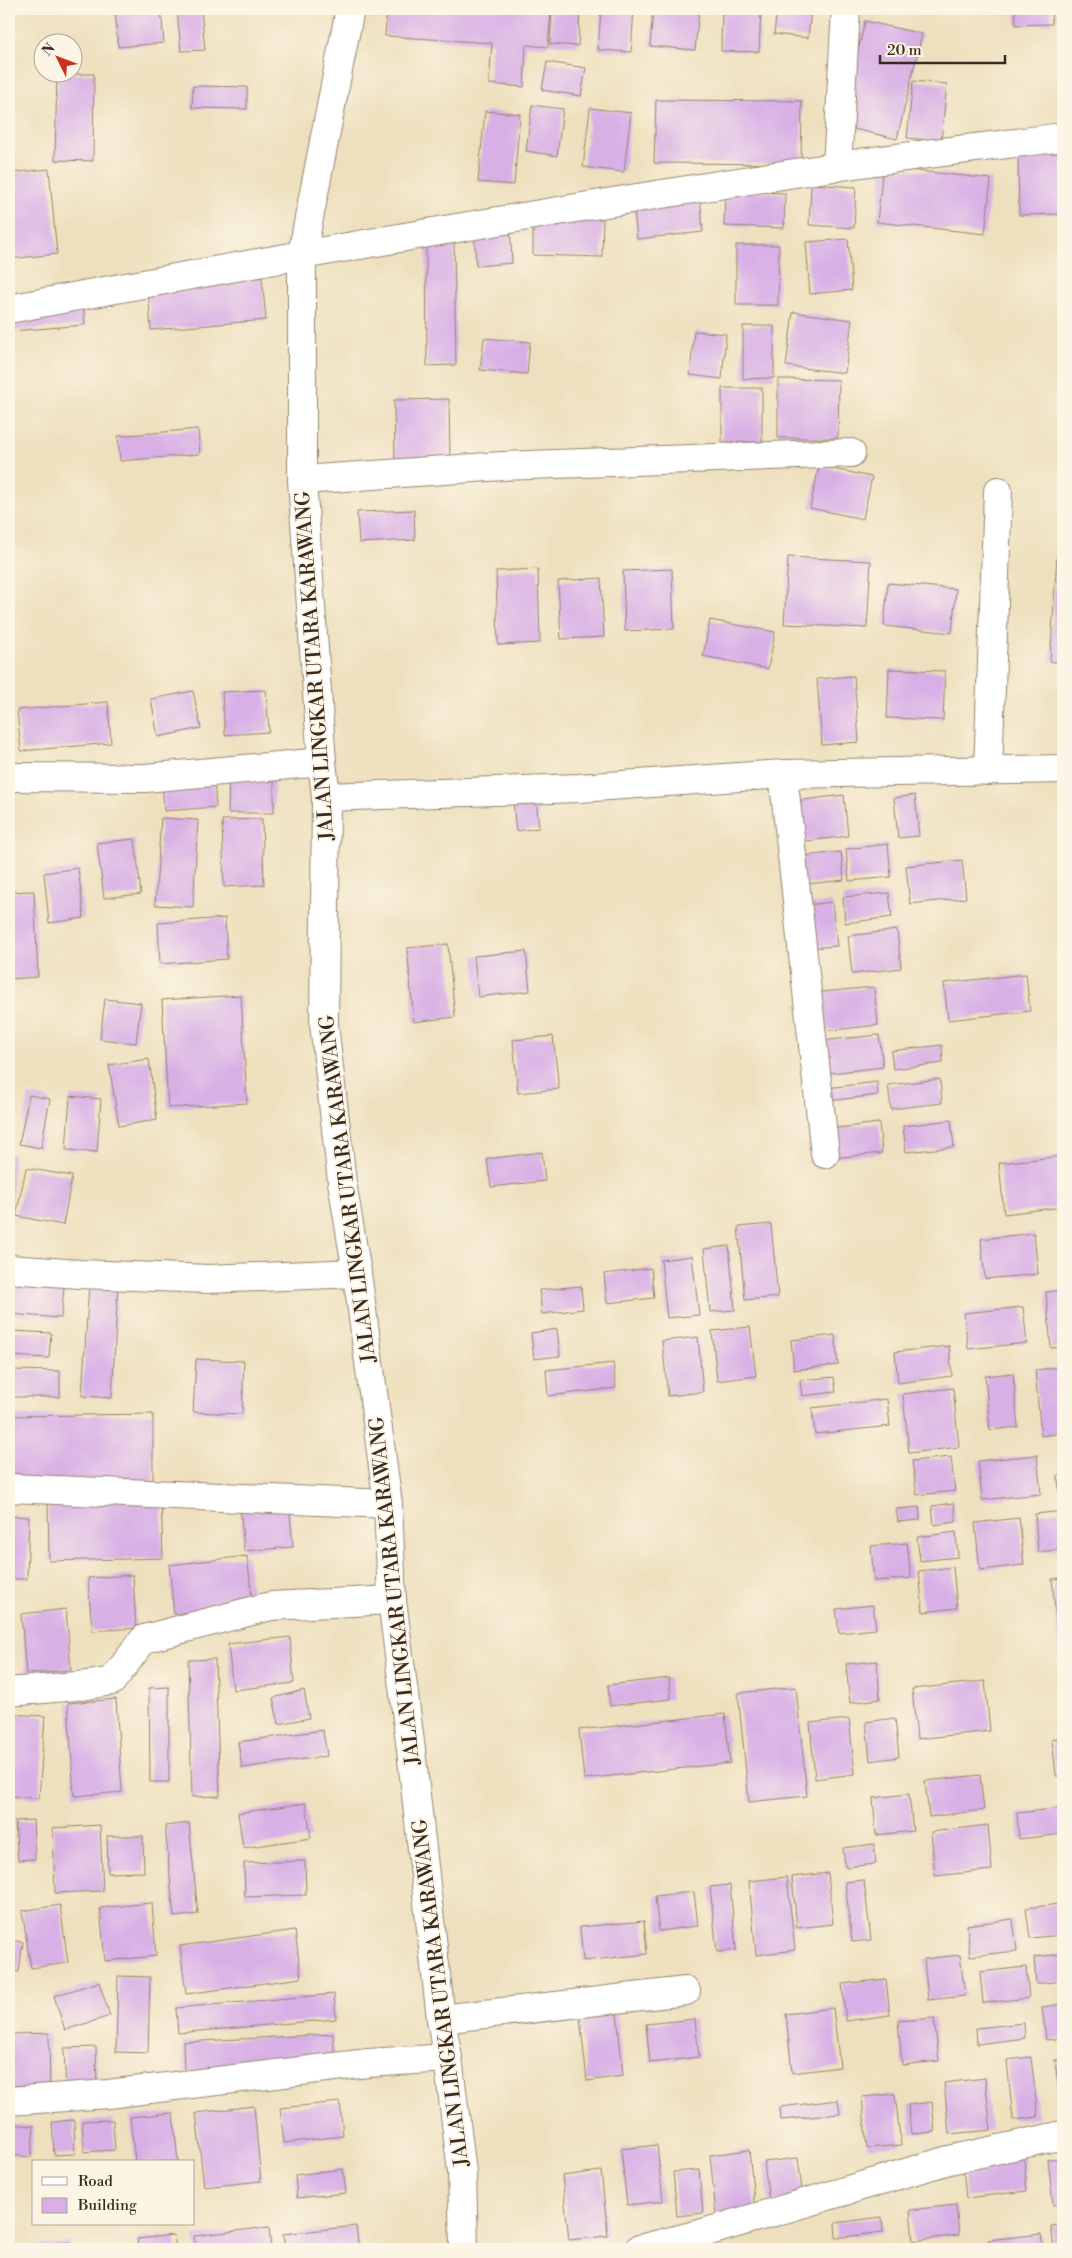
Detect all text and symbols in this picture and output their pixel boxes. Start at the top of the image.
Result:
north arrow [32,32,82,82]
scale bar [880,32,1004,64]
text: N [39,40,59,60]
text: 20 m [887,41,922,60]
street label: JALAN LINGKAR UTARA KARAWANG [291,490,340,842]
street label: JALAN LINGKAR UTARA KARAWANG [315,1013,382,1365]
street label: JALAN LINGKAR UTARA KARAWANG [365,1415,426,1767]
street label: JALAN LINGKAR UTARA KARAWANG [408,1817,475,2169]
legend [32,2160,195,2226]
text: Road [78,2172,113,2191]
text: Building [77,2196,137,2215]

